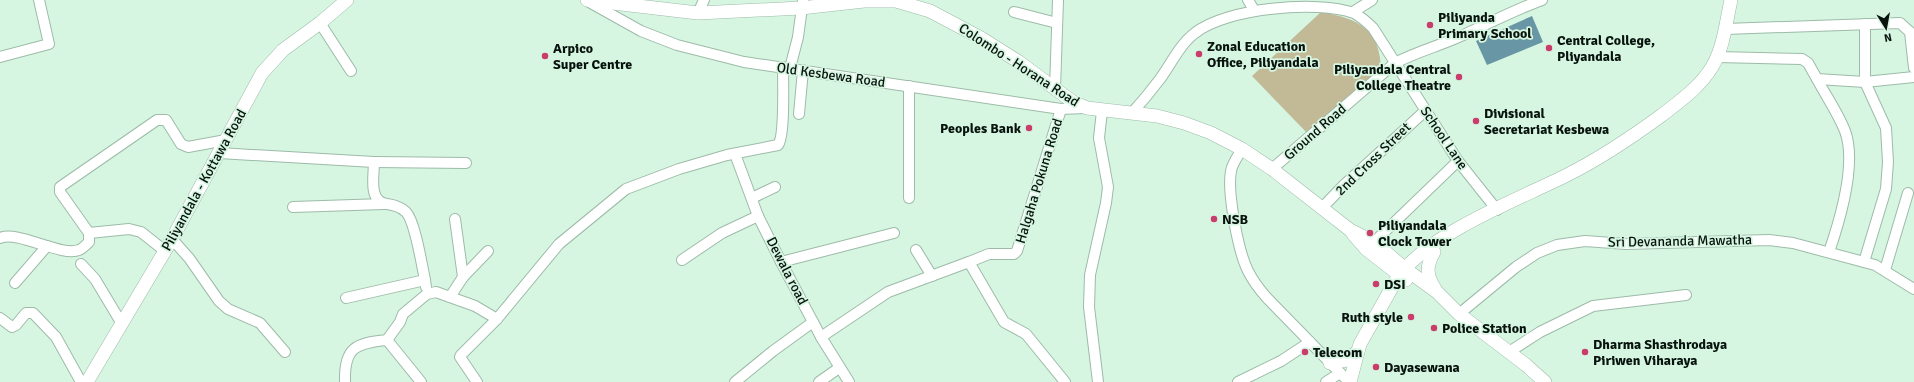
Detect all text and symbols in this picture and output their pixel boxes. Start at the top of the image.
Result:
north arrow [1866,8,1906,48]
place label: Piliyanda Primary School [1438,9,1532,42]
street label: Colombo - Horana Road [955,20,1083,110]
marker: Piliyanda Primary School [1425,20,1435,30]
text: N [1883,30,1893,44]
place label: Central College, Pliyandala [1557,32,1655,65]
place label: Zonal Education Office, Piliyandala [1207,38,1319,71]
place label: Arpico Super Centre [553,40,632,73]
marker: Central College, Pliyandala [1544,43,1554,53]
marker: Zonal Education Office, Piliyandala [1194,49,1204,59]
marker: Arpico Super Centre [540,51,550,61]
street label: Old Kesbewa Road [776,59,886,91]
place label: Piliyandala Central College Theatre [1334,61,1452,94]
marker: Piliyandala Central College Theatre [1454,72,1464,82]
street label: Ground Road [1280,100,1350,164]
street label: School Lane [1417,103,1471,173]
place label: Divisional Secretariat Kesbewa [1484,105,1609,138]
street label: Piliyandala - Kottawa Road [158,106,250,254]
street label: Halgaha Pokuna Road [1012,116,1066,246]
marker: Divisional Secretariat Kesbewa [1471,116,1481,126]
street label: 2nd Cross Street [1332,119,1414,199]
place label: Peoples Bank [940,120,1022,137]
marker: Peoples Bank [1024,123,1034,133]
place label: NSB [1222,211,1249,228]
marker: NSB [1209,214,1219,224]
place label: Piliyandala Clock Tower [1378,217,1452,250]
marker: Piliyandala Clock Tower [1365,228,1375,238]
street label: Sri Devananda Mawatha [1608,231,1752,251]
street label: Dewala road [763,234,811,308]
place label: DSI [1384,276,1406,293]
marker: DSI [1371,279,1381,289]
place label: Ruth style [1341,309,1403,326]
marker: Ruth style [1406,312,1416,322]
place label: Police Station [1442,320,1527,337]
marker: Police Station [1429,323,1439,333]
place label: Dharma Shasthrodaya Piriwen Viharaya [1593,336,1727,369]
place label: Telecom [1313,344,1362,361]
marker: Telecom [1300,347,1310,357]
marker: Dharma Shasthrodaya Piriwen Viharaya [1580,347,1590,357]
place label: Dayasewana [1384,359,1460,376]
marker: Dayasewana [1371,362,1381,372]

